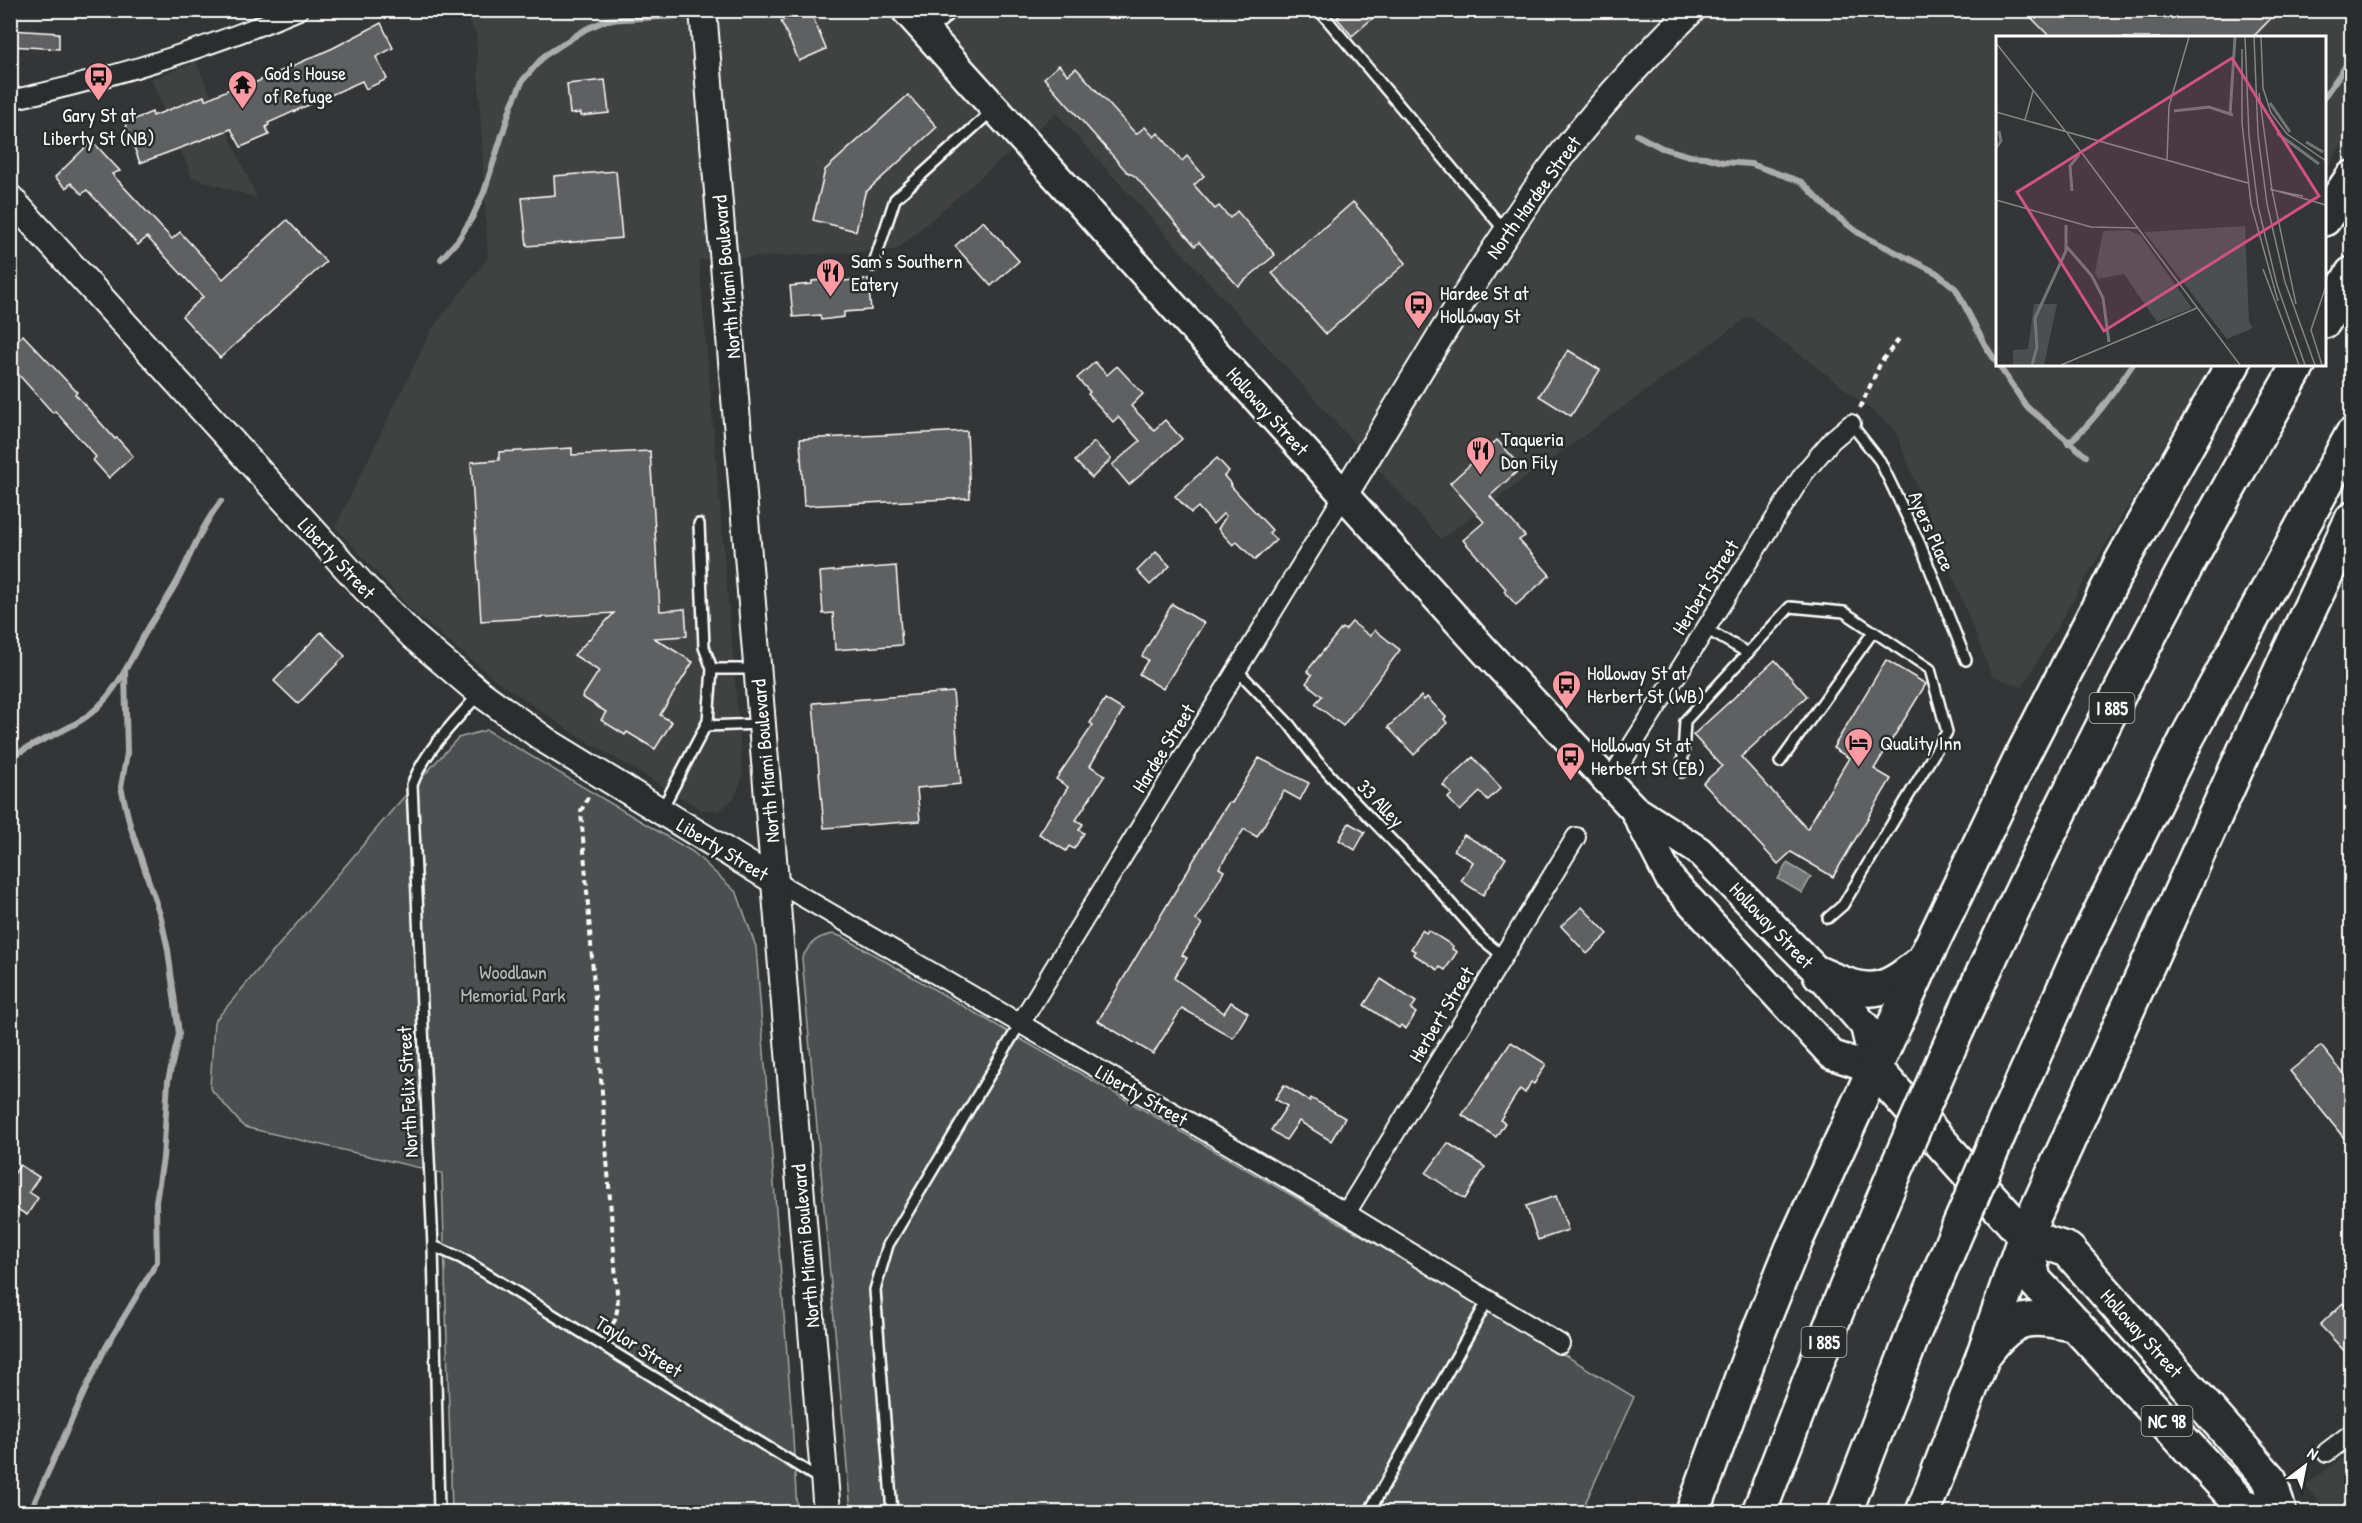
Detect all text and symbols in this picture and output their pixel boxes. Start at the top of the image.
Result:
inset map [1996,36,2326,366]
place label: God's House of Refuge [264,59,346,109]
bus stop icon: Gary St at Liberty St (NB) [83,60,115,102]
temple icon: God's House of Refuge [227,68,259,110]
place label: Gary St at Liberty St (NB) [43,101,155,151]
street label: North Hardee Street [1479,129,1588,264]
street label: North Miami Boulevard [705,194,747,360]
place label: Sam's Southern Eatery [851,247,962,297]
restaurant icon: Sam's Southern Eatery [814,256,846,298]
place label: Hardee St at Holloway St [1440,279,1530,329]
bus stop icon: Hardee St at Holloway St [1403,288,1435,330]
street label: Holloway Street [1221,361,1316,462]
place label: Taqueria Don Fily [1501,425,1564,475]
restaurant icon: Taqueria Don Fily [1464,434,1496,476]
street label: Ayers Place [1902,487,1962,575]
street label: Liberty Street [292,511,383,605]
street label: Herbert Street [1665,534,1745,640]
place label: Holloway St at Herbert St (WB) [1587,659,1704,709]
bus stop icon: Holloway St at Herbert St (WB) [1550,668,1582,710]
street label: North Miami Boulevard [744,678,786,844]
road number: I 885 [2090,693,2134,723]
street label: Hardee Street [1125,698,1201,797]
hotel icon: Quality Inn [1843,726,1875,768]
place label: Quality Inn [1880,729,1961,756]
place label: Holloway St at Herbert St (EB) [1591,731,1705,781]
bus stop icon: Holloway St at Herbert St (EB) [1554,740,1586,782]
street label: 33 Alley [1351,773,1411,833]
street label: Liberty Street [672,811,775,887]
street label: Holloway Street [1724,876,1821,975]
park label: Woodlawn Memorial Park [461,958,565,1008]
street label: Herbert Street [1402,960,1481,1067]
street label: North Felix Street [390,1024,424,1158]
street label: Liberty Street [1091,1058,1194,1133]
street label: North Miami Boulevard [784,1163,826,1329]
street label: Holloway Street [2095,1283,2190,1384]
street label: Taylor Street [590,1309,689,1384]
road number: I 885 [1802,1327,1846,1357]
road number: NC 98 [2142,1406,2192,1436]
north arrow [2275,1436,2335,1496]
text: N [2304,1442,2323,1465]

